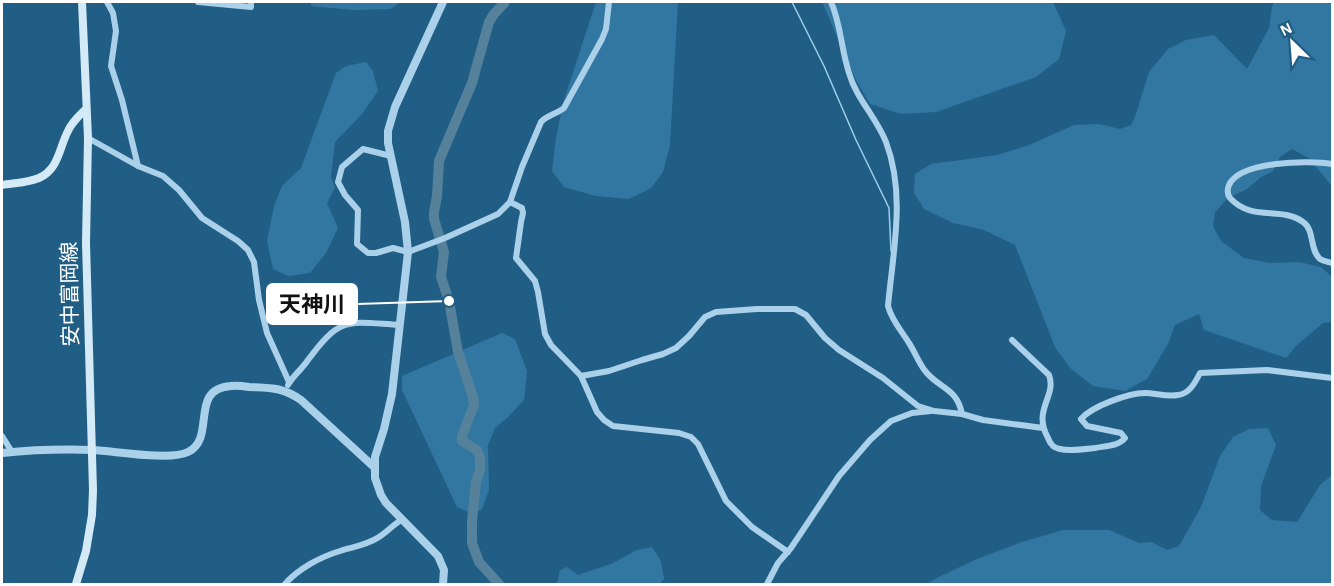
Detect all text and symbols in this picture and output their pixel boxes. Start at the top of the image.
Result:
north arrow [1262,12,1322,72]
text: N [1278,20,1295,39]
street label: 安中富岡線 [58,241,82,347]
callout: 天神川 [267,284,357,324]
text: 天神川 [279,293,345,316]

